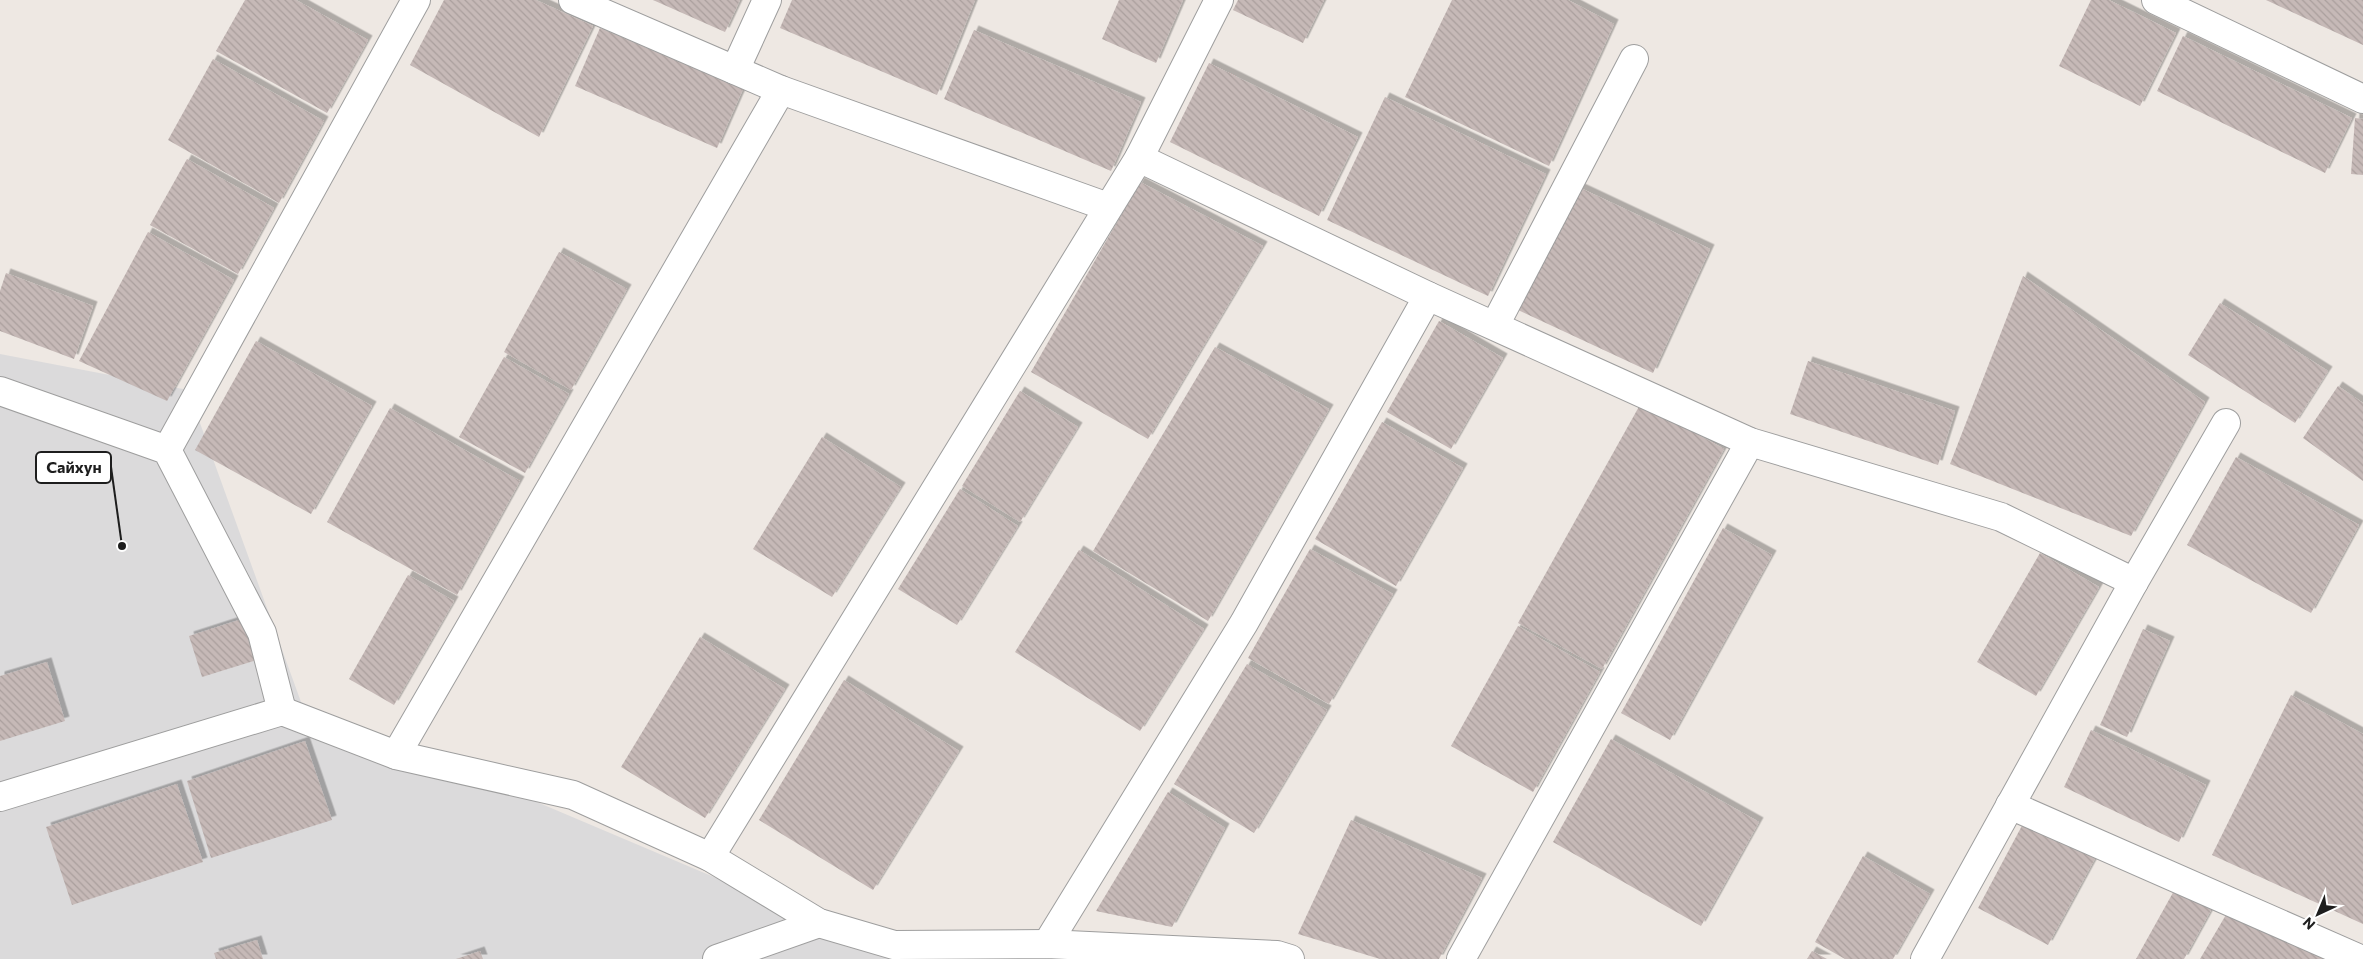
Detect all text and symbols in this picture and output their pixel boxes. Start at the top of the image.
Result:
callout: Сайхун [36,452,111,483]
text: Сайхун [46,457,102,476]
north arrow [2293,889,2343,939]
text: N [2299,914,2318,933]

